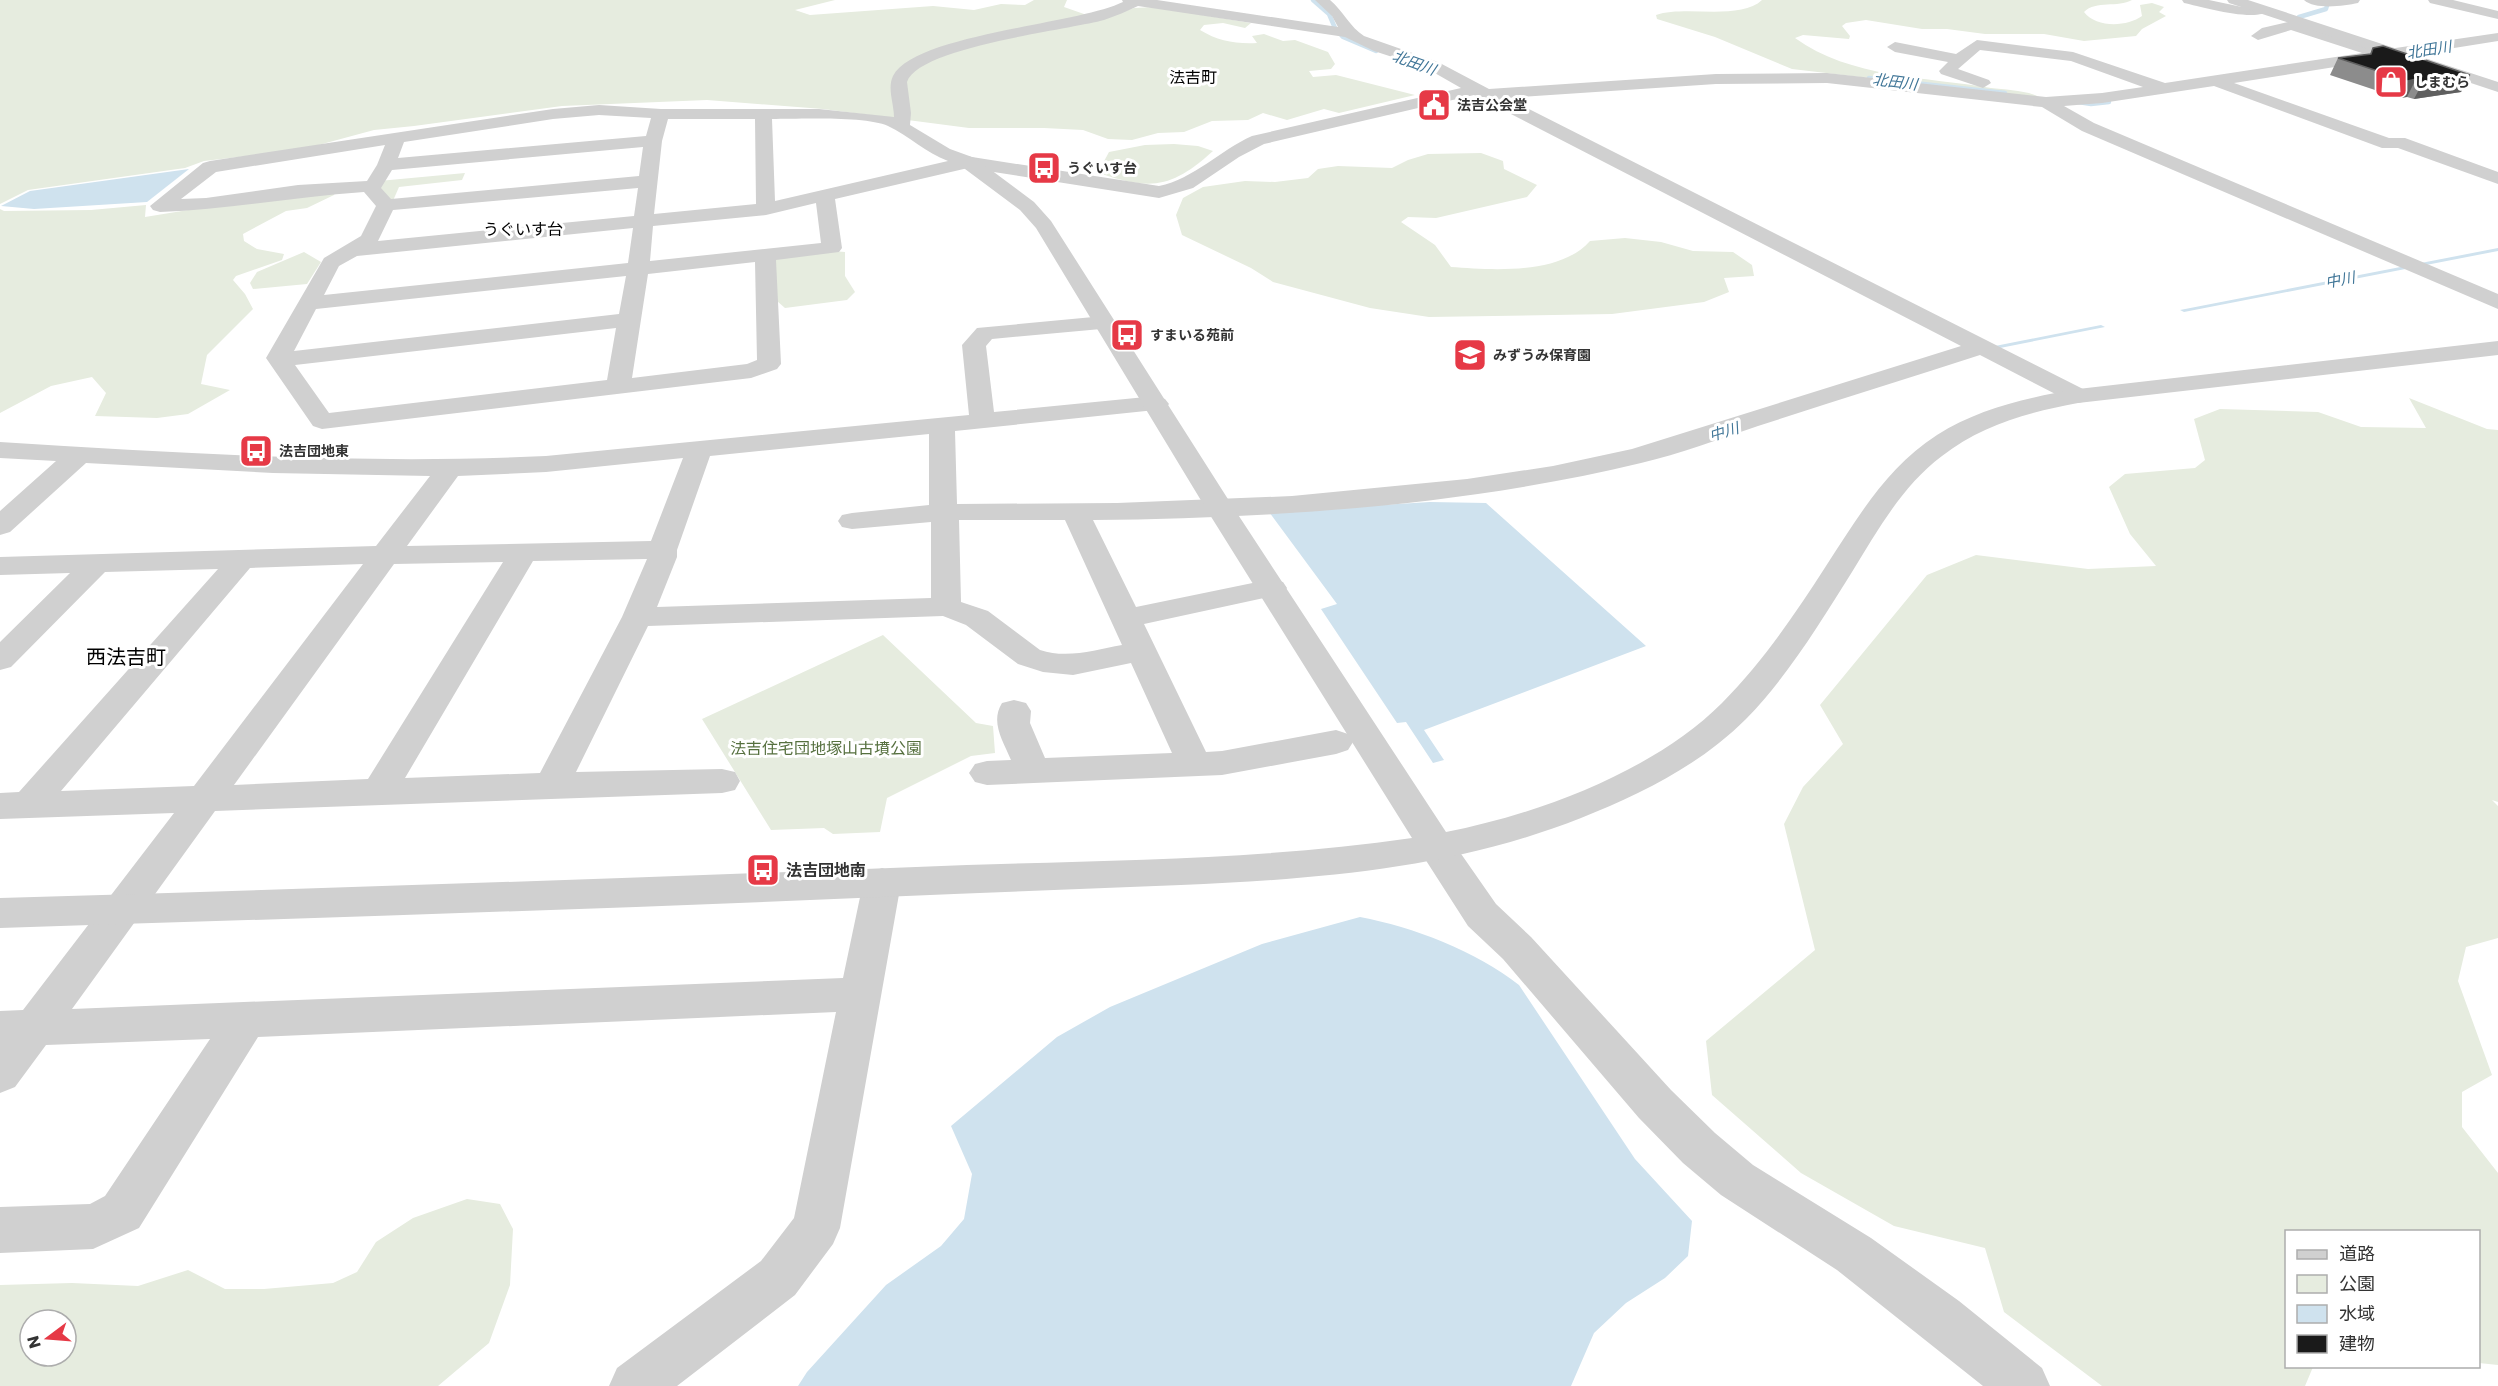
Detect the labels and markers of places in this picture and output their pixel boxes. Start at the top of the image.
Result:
shop icon: しまむら [2373,64,2409,100]
place label: しまむら [2414,72,2470,92]
public building icon: 法吉公会堂 [1416,87,1452,123]
place label: 法吉公会堂 [1457,95,1527,115]
bus stop icon: うぐいす台 [1026,150,1062,186]
place label: うぐいす台 [1067,158,1137,178]
bus stop icon: すまいる苑前 [1109,317,1145,353]
place label: すまいる苑前 [1150,325,1234,345]
school or university icon: みずうみ保育園 [1452,337,1488,373]
place label: みずうみ保育園 [1493,345,1591,365]
bus stop icon: 法吉団地東 [238,433,274,469]
place label: 法吉団地東 [279,441,349,461]
bus stop icon: 法吉団地南 [745,852,781,888]
place label: 法吉団地南 [786,859,866,882]

